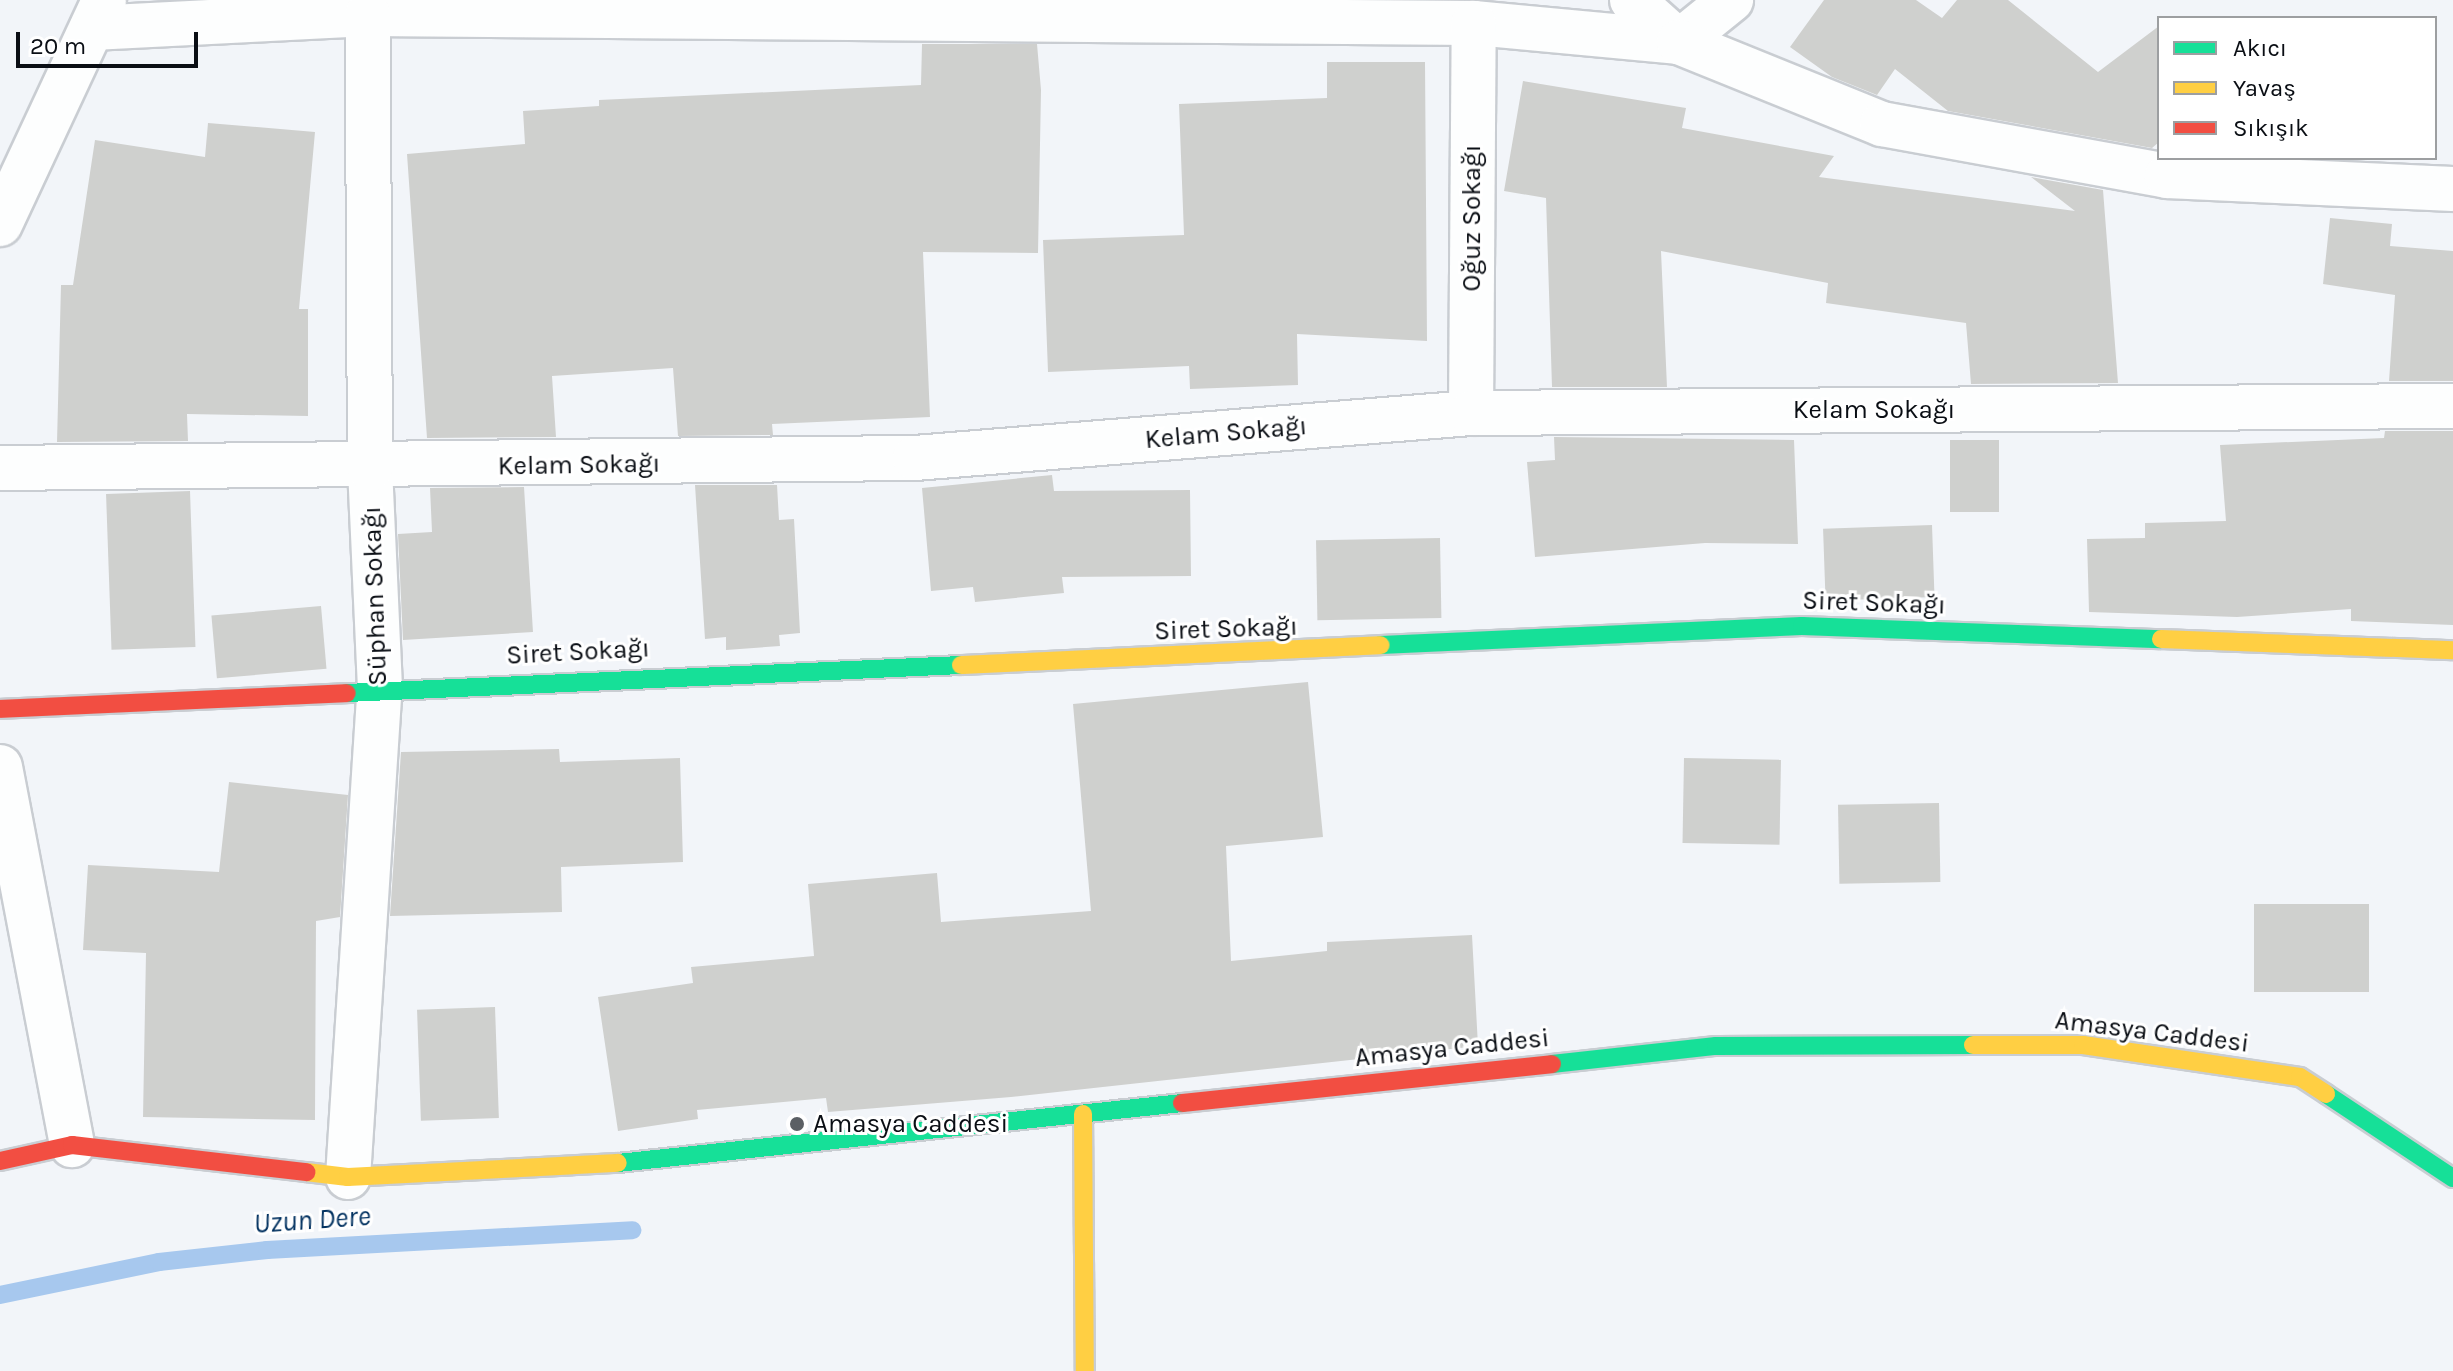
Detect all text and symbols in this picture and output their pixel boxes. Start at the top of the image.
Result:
scale bar [20,16,202,66]
legend [2157,16,2437,160]
text: 20 m [30,32,86,60]
text: Akıcı [2233,34,2287,62]
text: Yavaş [2233,74,2296,102]
text: Sıkışık [2233,114,2309,142]
street label: Oğuz Sokağı [1456,144,1488,292]
street label: Kelam Sokağı [1793,394,1955,426]
street label: Kelam Sokağı [1144,410,1308,456]
street label: Kelam Sokağı [497,448,661,482]
street label: Süphan Sokağı [356,506,394,686]
street label: Siret Sokağı [1802,585,1946,621]
street label: Siret Sokağı [1154,611,1298,647]
street label: Siret Sokağı [506,633,650,671]
street label: Amasya Caddesi [2053,1005,2251,1059]
street label: Amasya Caddesi [1353,1022,1551,1074]
place label: Amasya Caddesi [813,1108,1008,1140]
marker: Amasya Caddesi [788,1115,806,1133]
water label: Uzun Dere [252,1199,372,1241]

